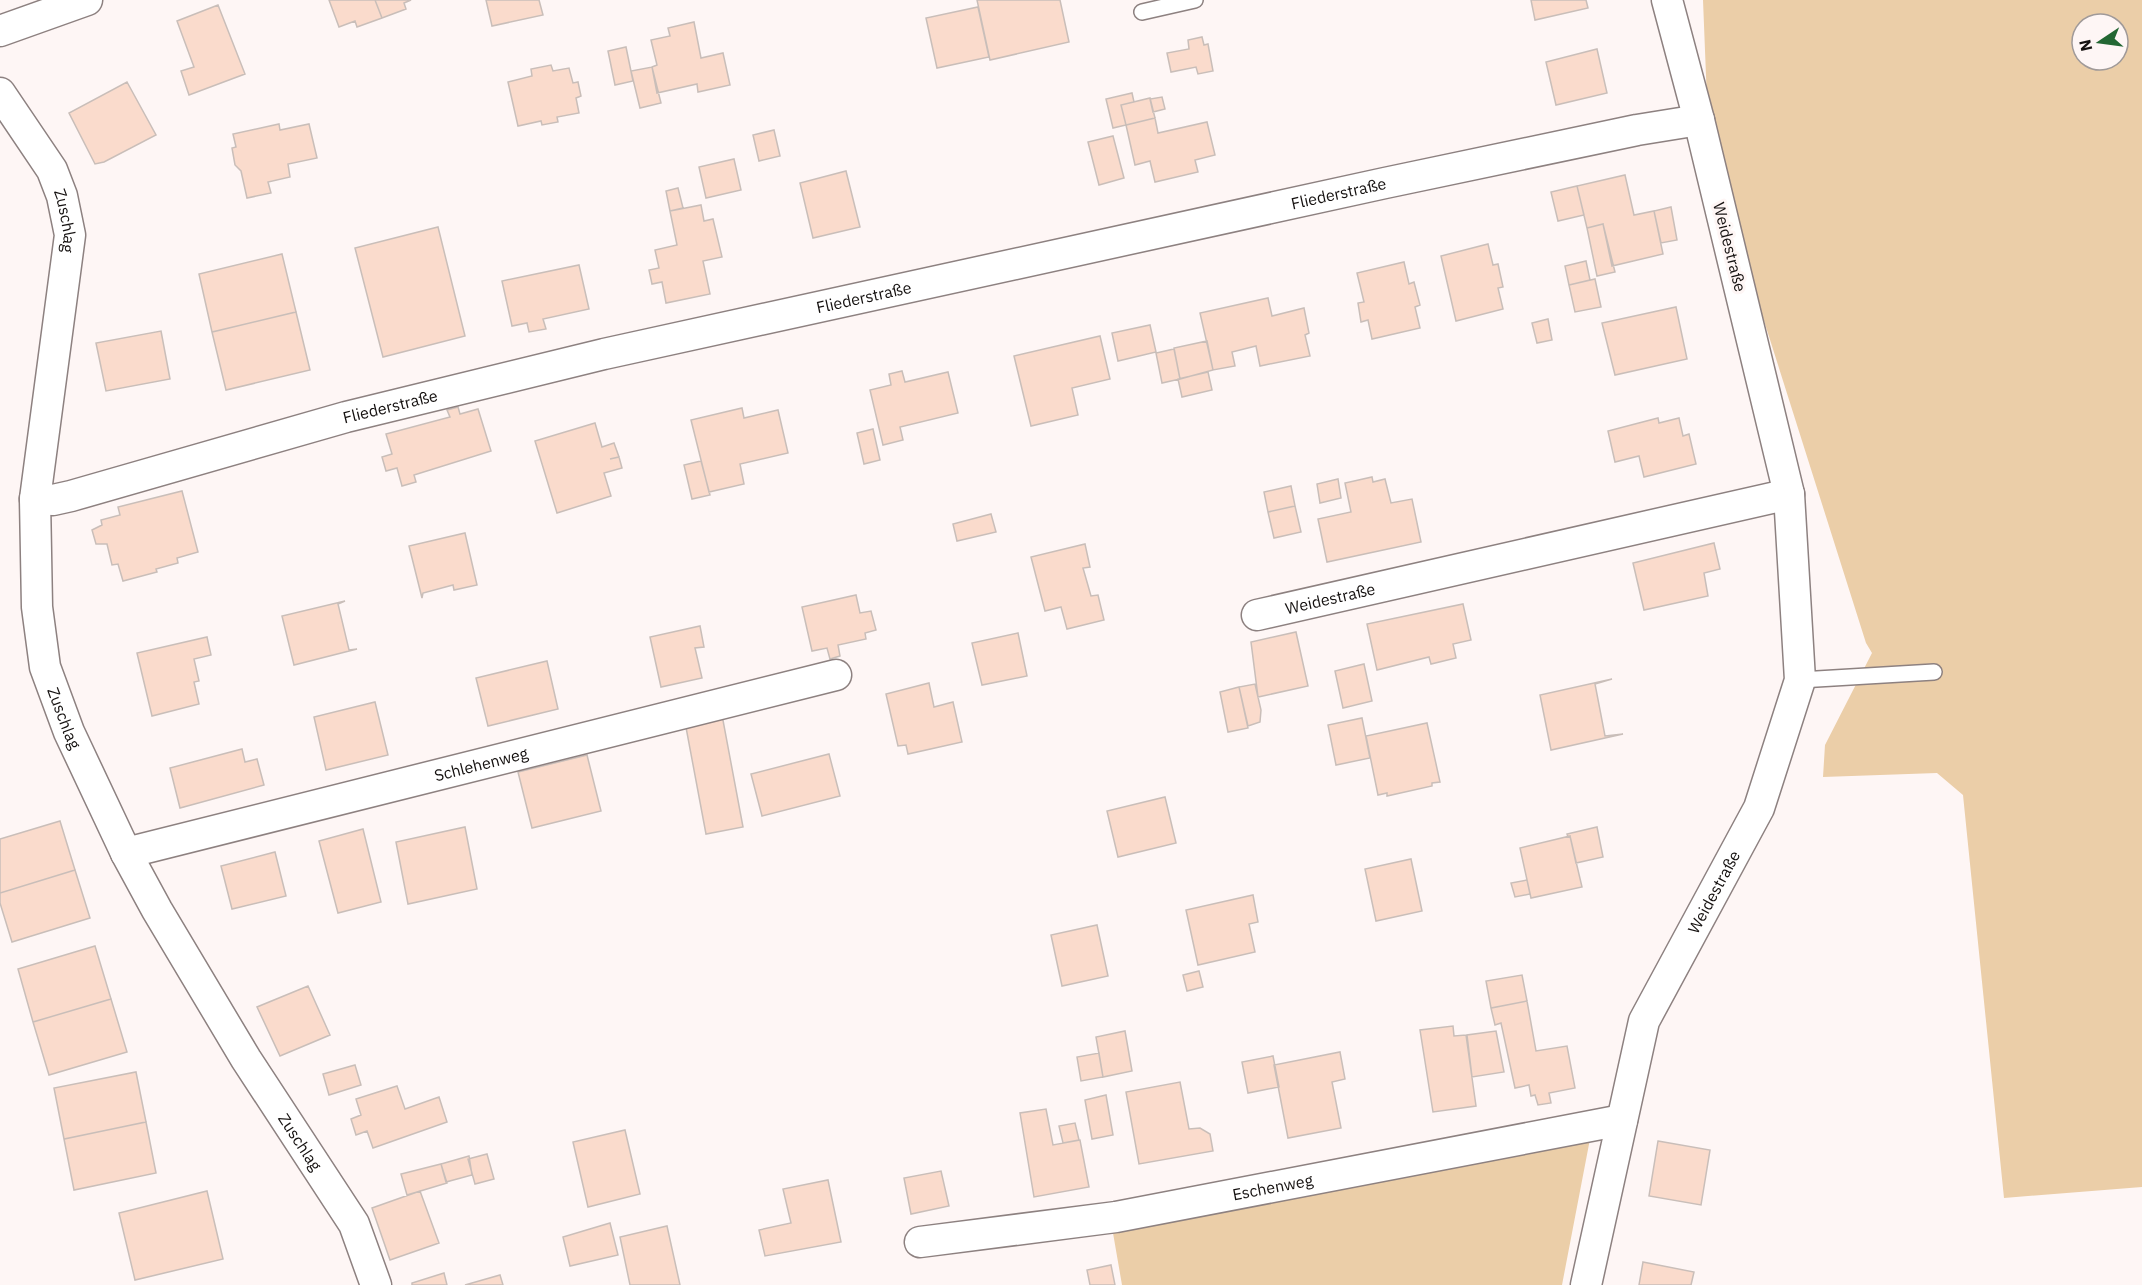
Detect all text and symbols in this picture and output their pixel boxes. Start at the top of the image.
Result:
north arrow [2070,12,2130,72]
text: N [2074,37,2096,53]
street label: Fliederstraße [1289,173,1388,213]
street label: Zuschlag [50,186,80,254]
street label: Weidestraße [1709,200,1751,294]
street label: Fliederstraße [814,277,913,317]
street label: Fliederstraße [341,385,440,427]
street label: Weidestraße [1283,578,1377,618]
street label: Zuschlag [43,684,86,753]
street label: Schlehenweg [432,742,531,785]
street label: Weidestraße [1683,847,1744,937]
street label: Zuschlag [274,1109,327,1175]
street label: Eschenweg [1231,1169,1315,1204]

